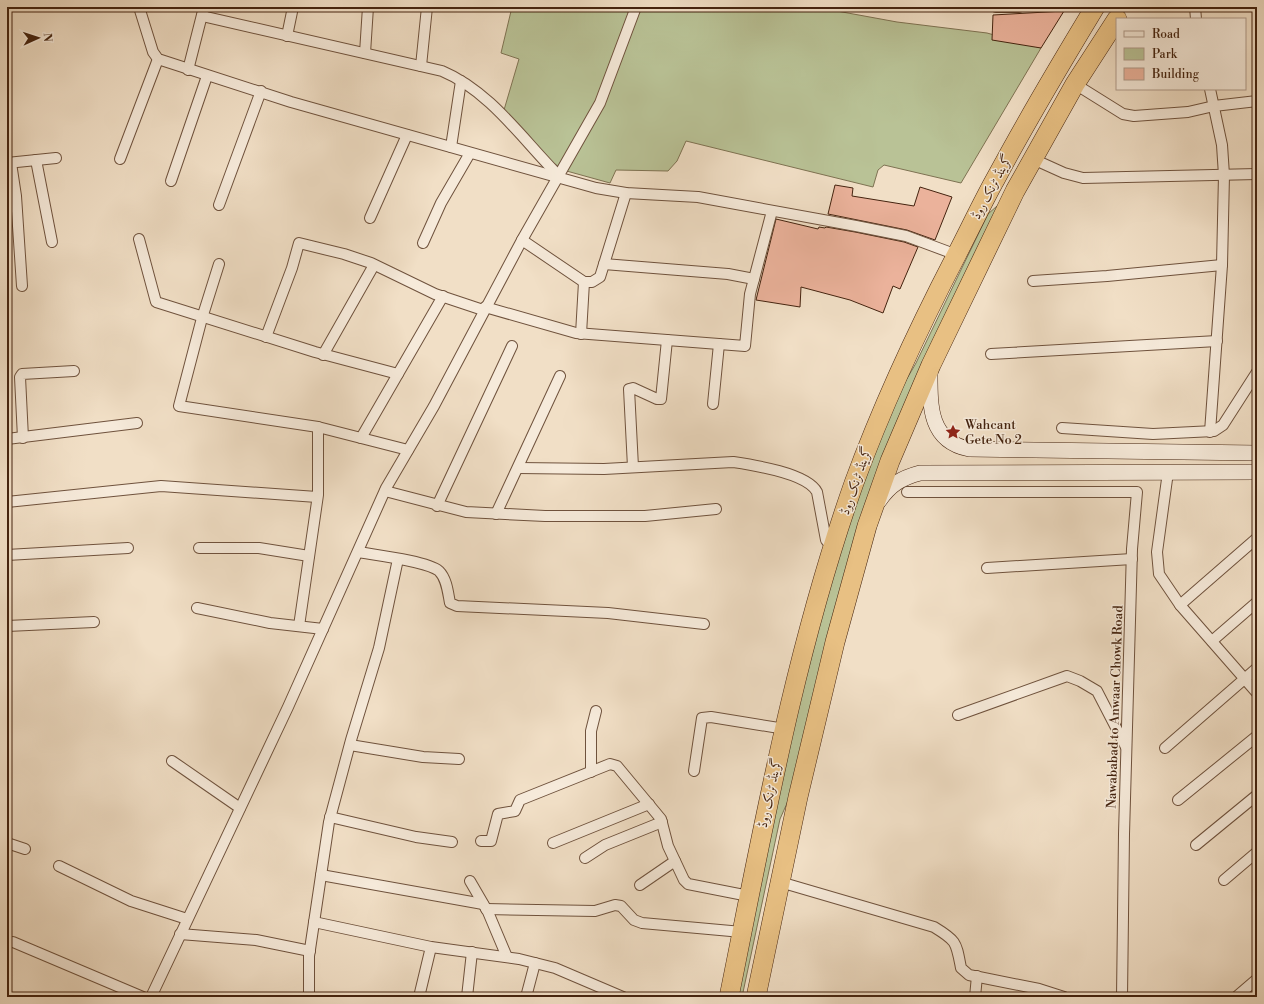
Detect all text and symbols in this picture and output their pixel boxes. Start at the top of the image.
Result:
north arrow [18,18,58,58]
legend [1116,18,1246,90]
text: Road [1152,27,1180,42]
text: N [40,33,54,43]
text: Park [1152,47,1178,62]
text: Building [1151,67,1200,82]
street label: گرینڈ ٹرنک روڈ [967,151,1016,222]
place label: Wahcant Gete No 2 [964,417,1022,448]
place icon: Wahcant Gete No 2 [944,423,962,441]
street label: گرینڈ ٹرنک روڈ [836,445,875,517]
street label: Nawababad to Anwaar Chowk Road [1103,604,1127,809]
street label: گرینڈ ٹرنک روڈ [754,756,785,829]

